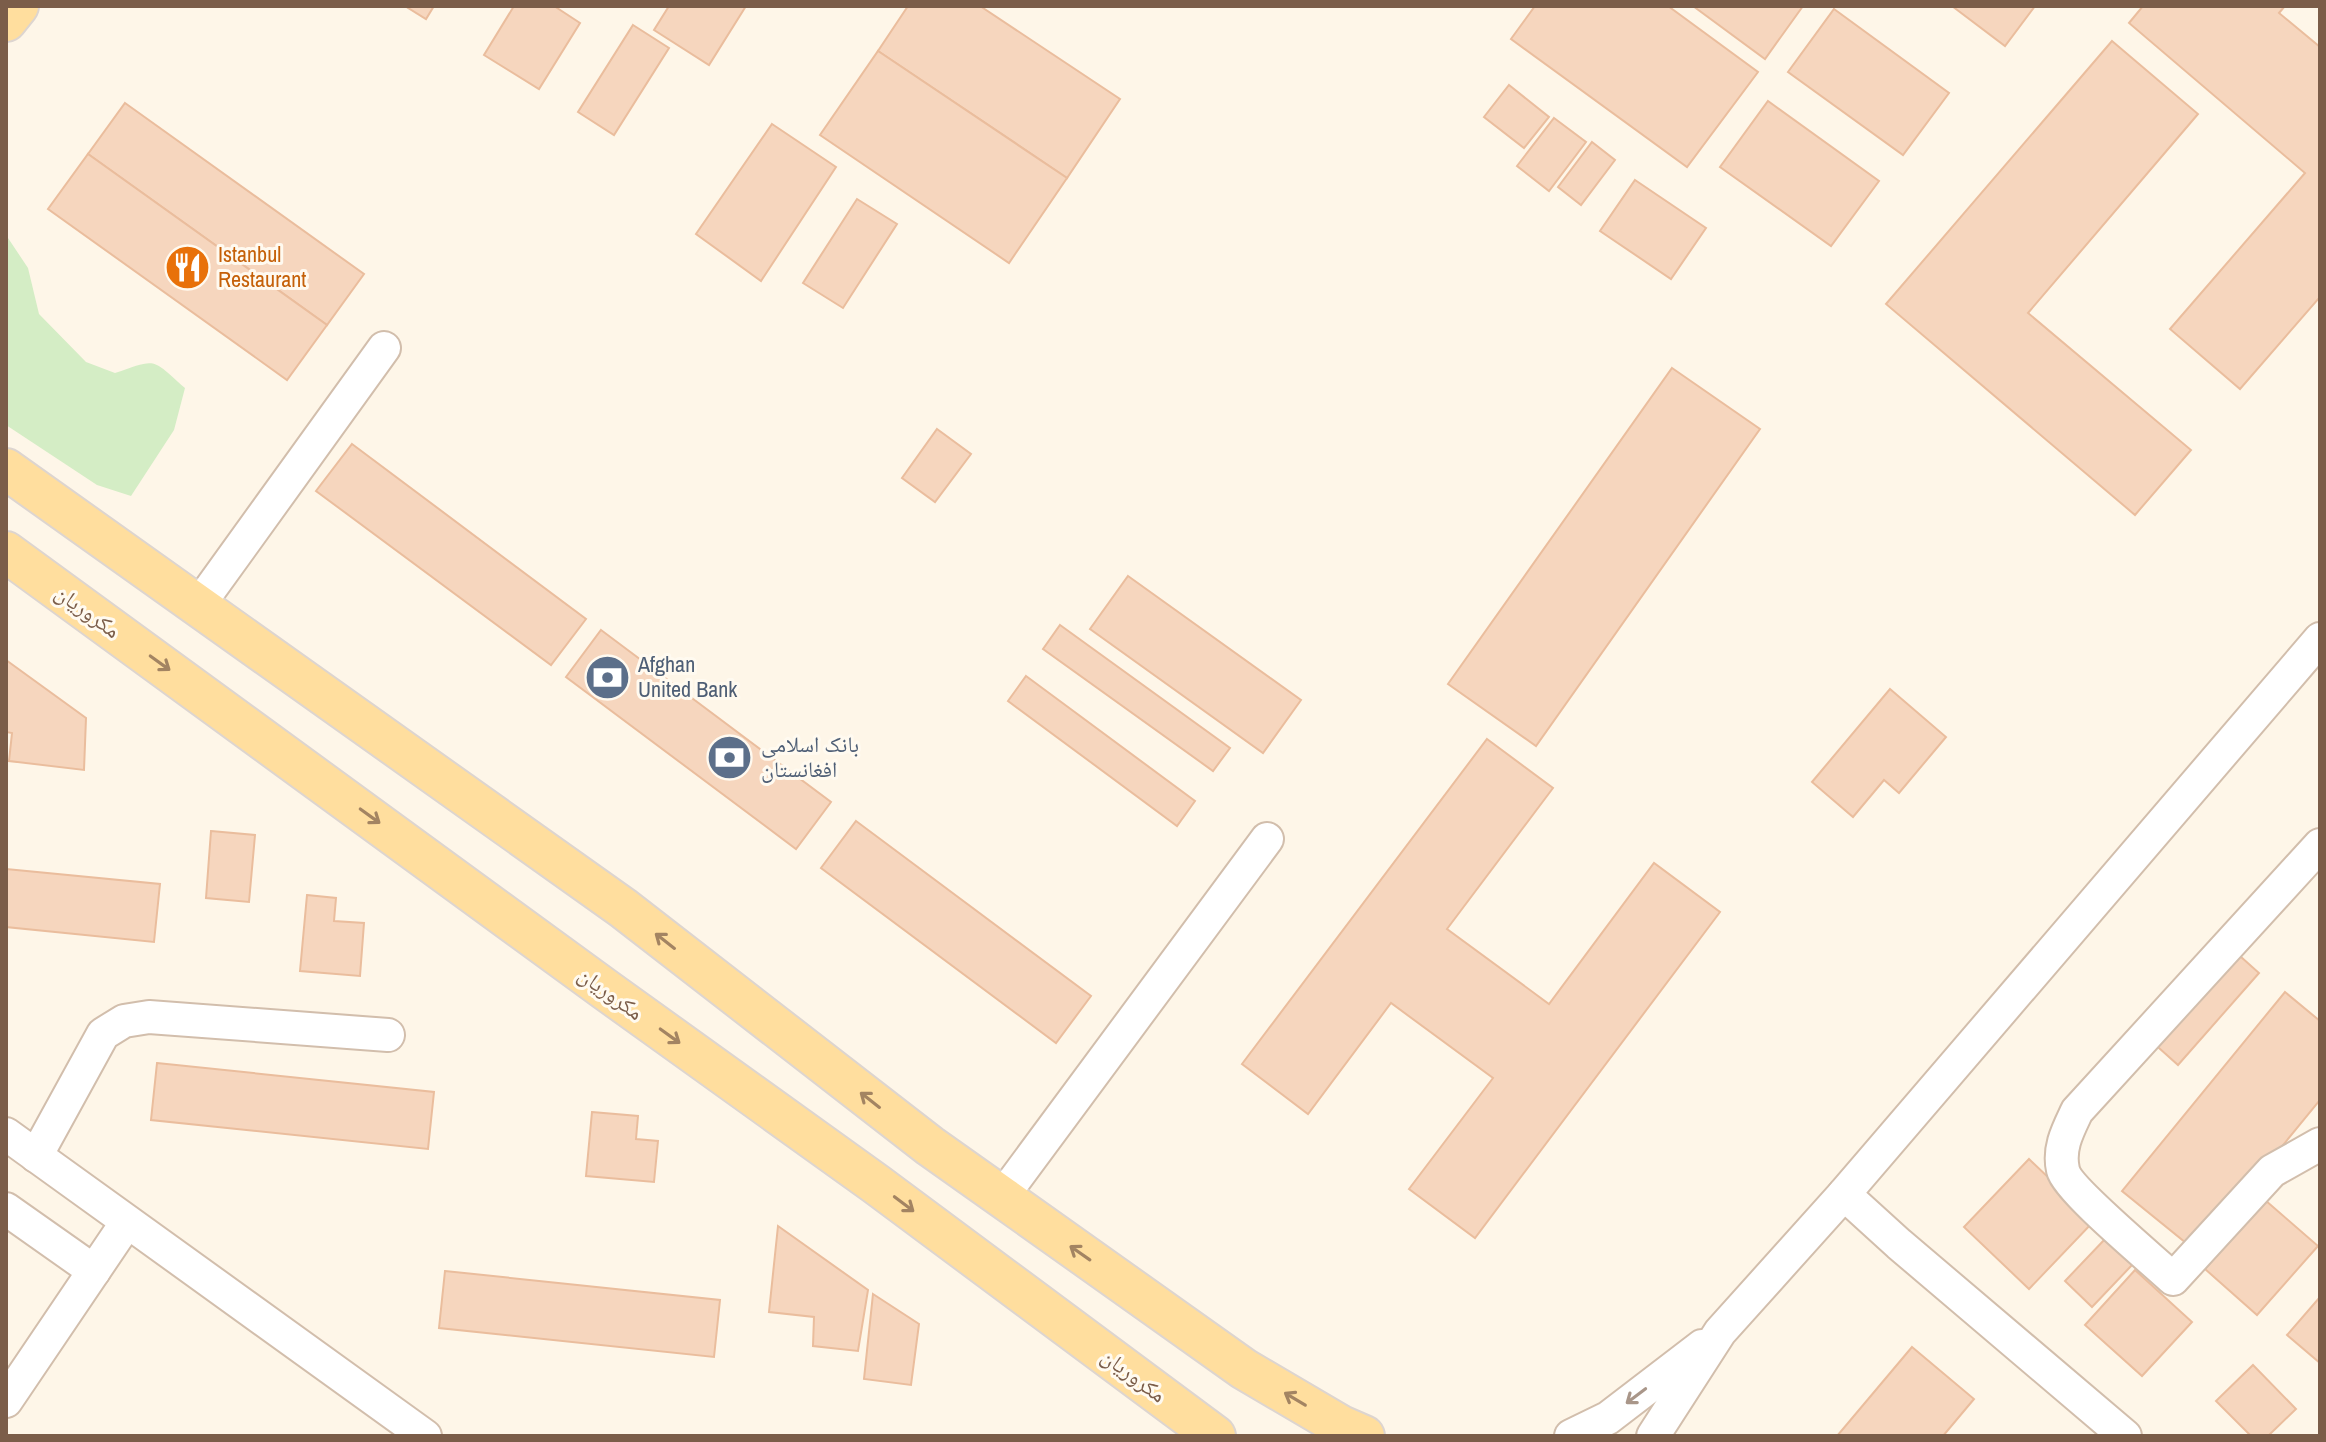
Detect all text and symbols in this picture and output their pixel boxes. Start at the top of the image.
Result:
place label: Istanbul Restaurant [218,239,306,294]
restaurant icon: Istanbul Restaurant [163,243,211,291]
street label: مکروریان [49,577,127,645]
place label: Afghan United Bank [637,649,738,704]
bank icon: Afghan United Bank [583,653,631,701]
one-way arrow [149,654,171,671]
place label: بانک اسلامی افغانستان [761,729,859,784]
bank icon: بانک اسلامی افغانستان [706,733,754,781]
one-way arrow [359,808,380,825]
one-way arrow [655,932,676,949]
street label: مکروریان [572,959,650,1027]
one-way arrow [659,1028,681,1044]
one-way arrow [860,1091,881,1108]
one-way arrow [893,1195,914,1212]
one-way arrow [1070,1245,1092,1261]
street label: مکروریان [1095,1341,1173,1409]
one-way arrow [1626,1388,1647,1405]
one-way arrow [1284,1391,1307,1407]

